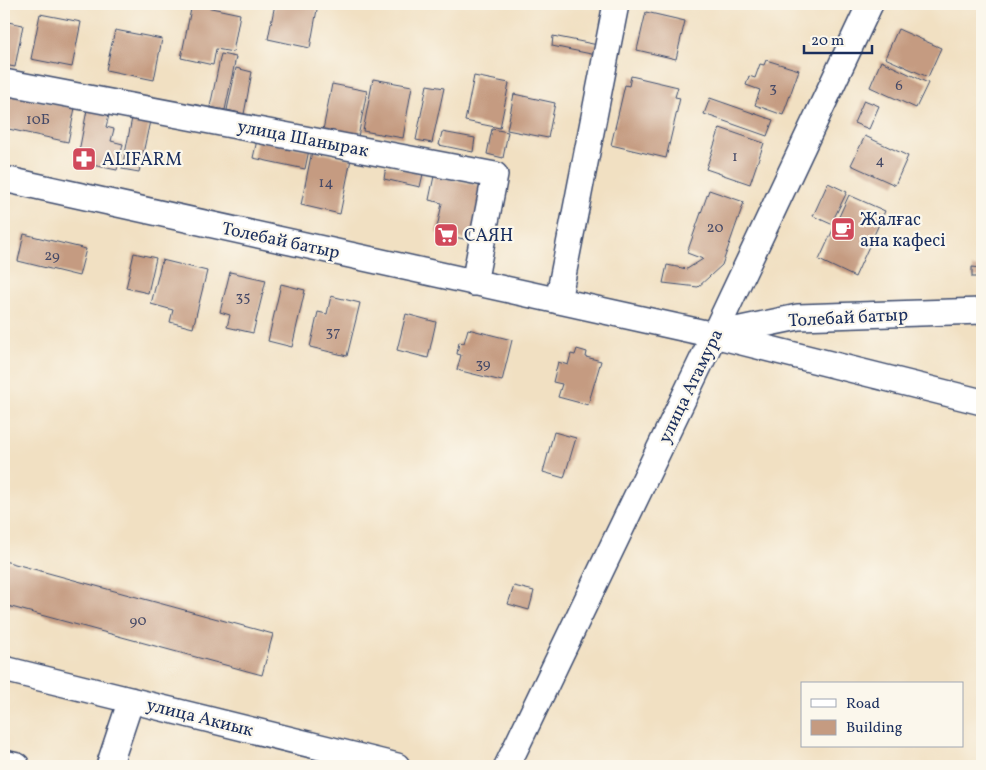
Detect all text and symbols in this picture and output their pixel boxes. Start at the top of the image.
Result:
scale bar [804,22,871,54]
text: 20 m [811,31,844,52]
house number: 6 [895,76,903,97]
house number: 3 [769,78,777,99]
house number: 10Б [26,110,50,131]
street label: улица Шанырак [235,114,371,165]
pharmacy icon: ALIFARM [71,146,97,172]
house number: 1 [732,147,738,168]
place label: ALIFARM [102,148,182,173]
house number: 4 [876,151,885,172]
house number: 14 [319,173,333,194]
place label: Жалғас ана кафесі [860,208,946,254]
cafe icon: Жалғас ана кафесі [830,216,856,242]
street label: Толебай батыр [219,217,342,266]
house number: 20 [707,218,723,239]
supermarket icon: САЯН [433,222,459,248]
place label: САЯН [464,224,513,249]
house number: 29 [44,246,60,267]
house number: 35 [236,287,250,308]
street label: Толебай батыр [788,303,909,334]
house number: 37 [326,322,340,343]
street label: улица Атамура [653,325,730,448]
house number: 39 [475,354,491,375]
house number: 90 [129,611,147,632]
legend [801,682,964,748]
street label: улица Акиык [144,693,256,744]
text: Road [846,694,880,715]
text: Building [846,718,903,739]

